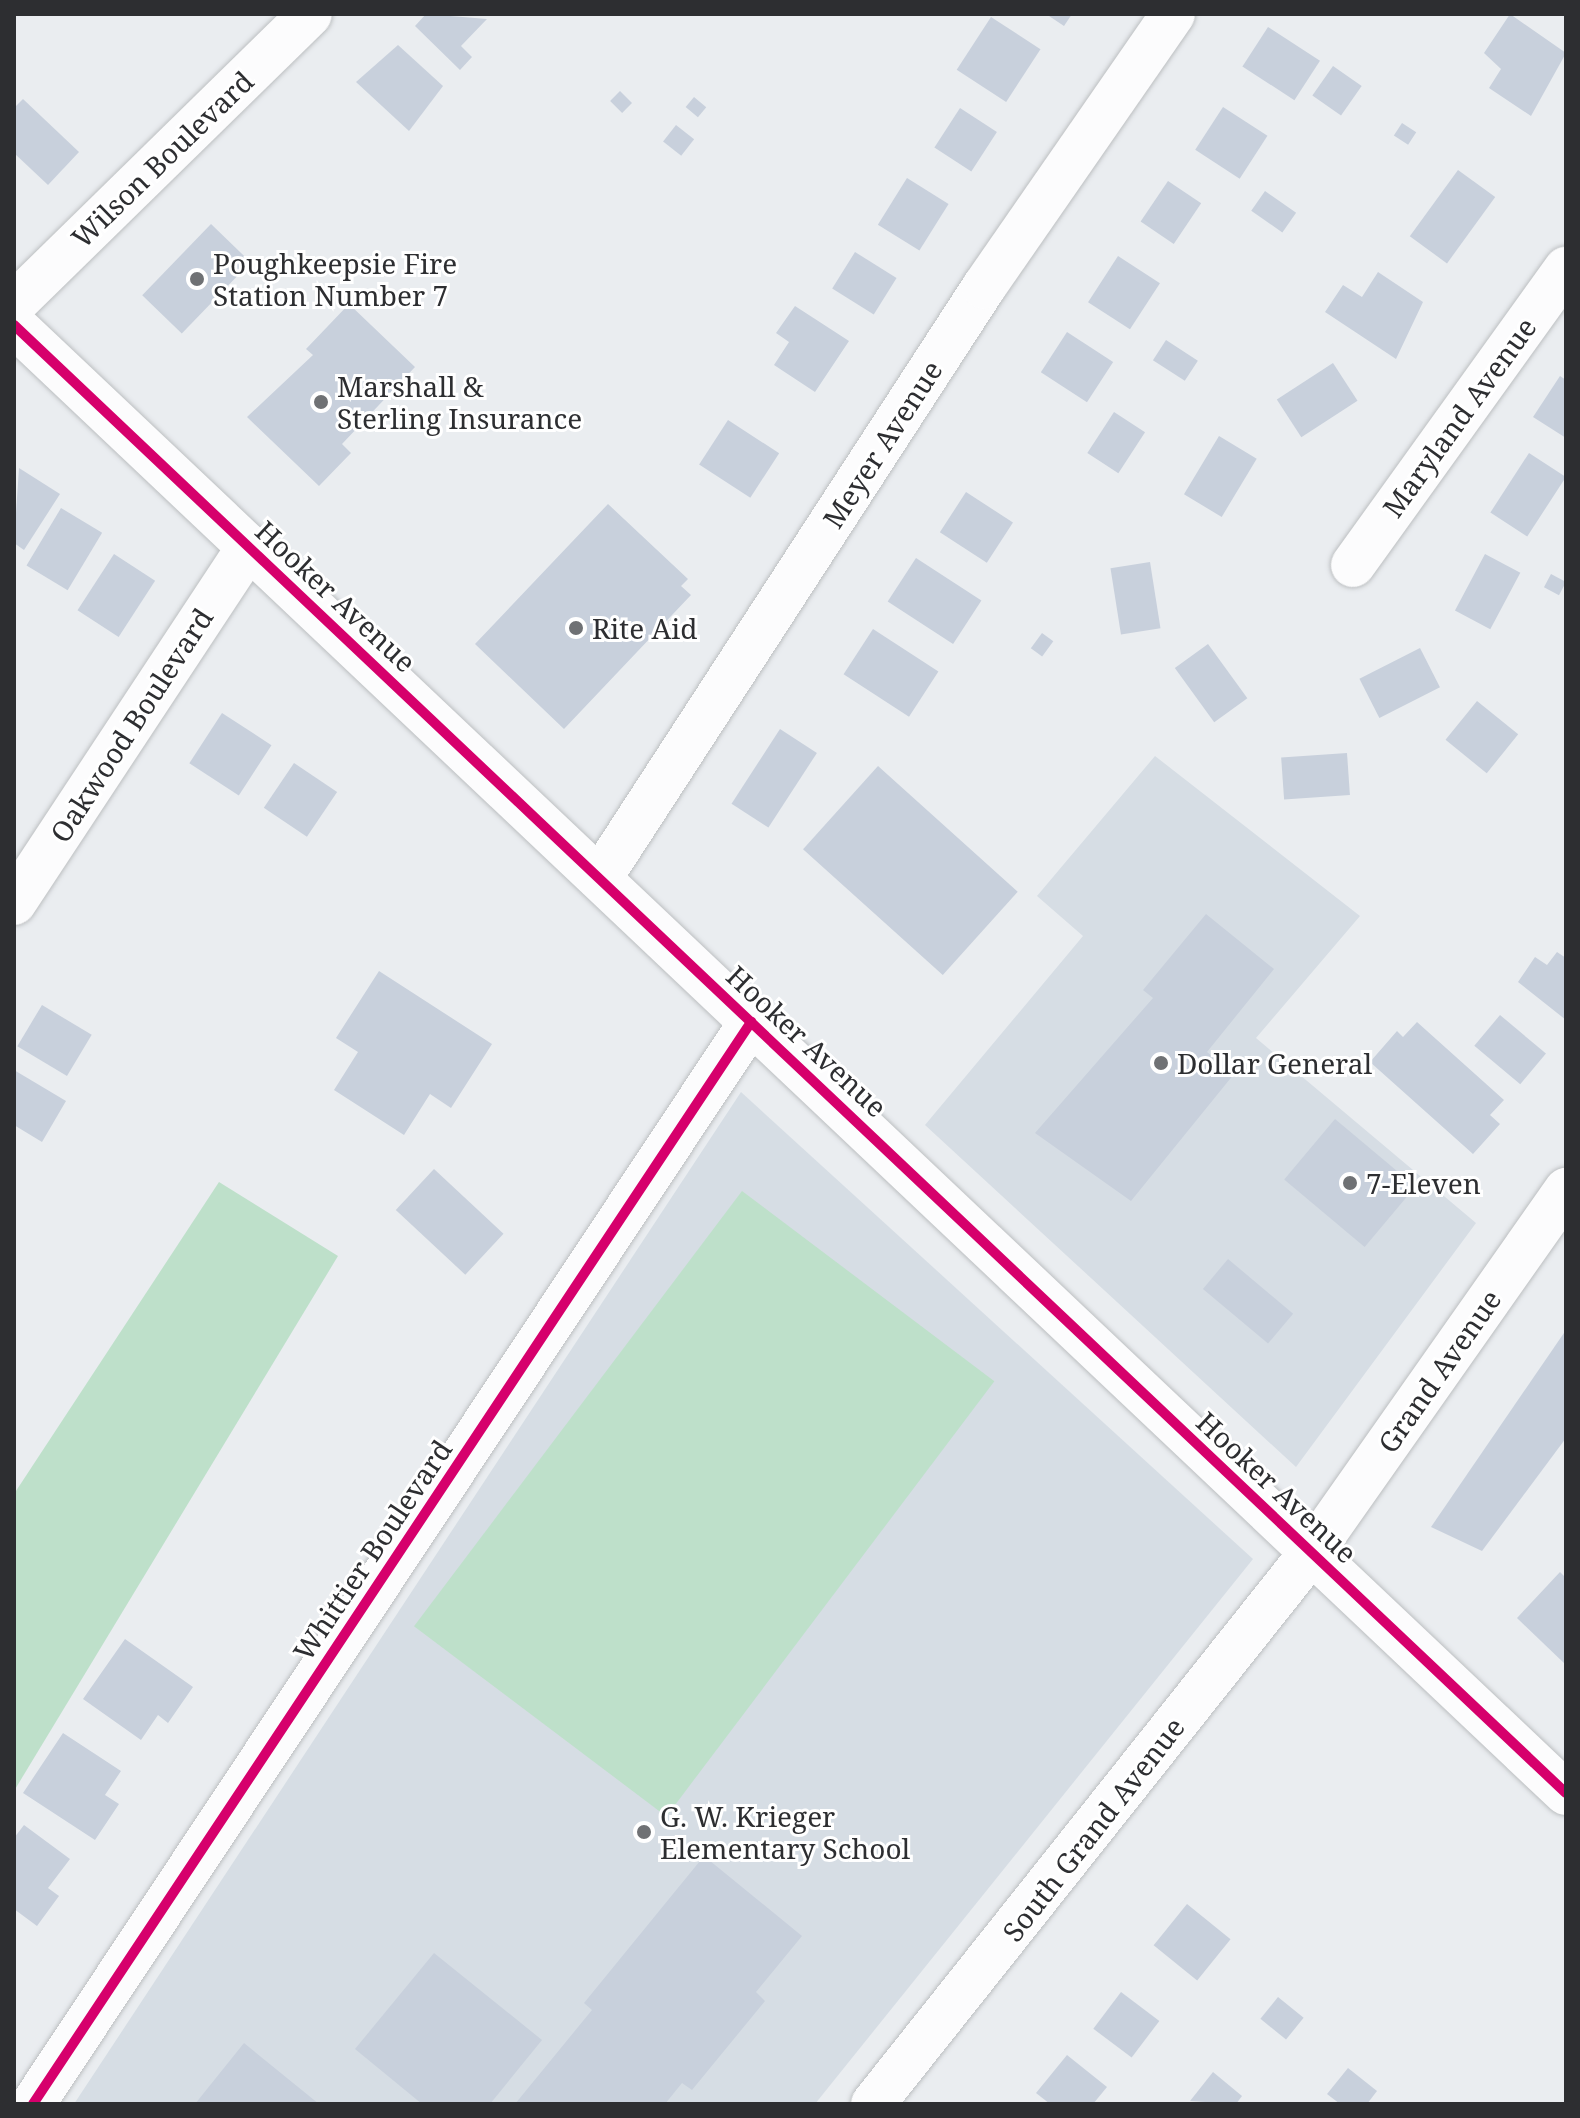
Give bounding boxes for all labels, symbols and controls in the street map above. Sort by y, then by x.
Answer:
street label: Wilson Boulevard [64,64,260,254]
place label: Poughkeepsie Fire Station Number 7 [213,246,457,312]
marker: Poughkeepsie Fire Station Number 7 [188,270,206,288]
street label: Maryland Avenue [1375,311,1543,523]
street label: Meyer Avenue [815,354,949,534]
place label: Marshall & Sterling Insurance [337,369,582,435]
marker: Marshall & Sterling Insurance [312,393,330,411]
street label: Hooker Avenue [249,514,423,678]
street label: Oakwood Boulevard [43,602,219,848]
place label: Rite Aid [592,611,697,645]
marker: Rite Aid [567,619,585,637]
street label: Hooker Avenue [720,959,894,1123]
place label: Dollar General [1177,1046,1372,1080]
marker: Dollar General [1152,1054,1170,1072]
place label: 7-Eleven [1366,1166,1481,1200]
marker: 7-Eleven [1341,1174,1359,1192]
street label: Grand Avenue [1370,1283,1508,1459]
street label: Hooker Avenue [1190,1405,1364,1569]
street label: Whittier Boulevard [286,1433,458,1667]
street label: South Grand Avenue [995,1710,1191,1948]
place label: G. W. Krieger Elementary School [660,1799,910,1865]
marker: G. W. Krieger Elementary School [635,1823,653,1841]

